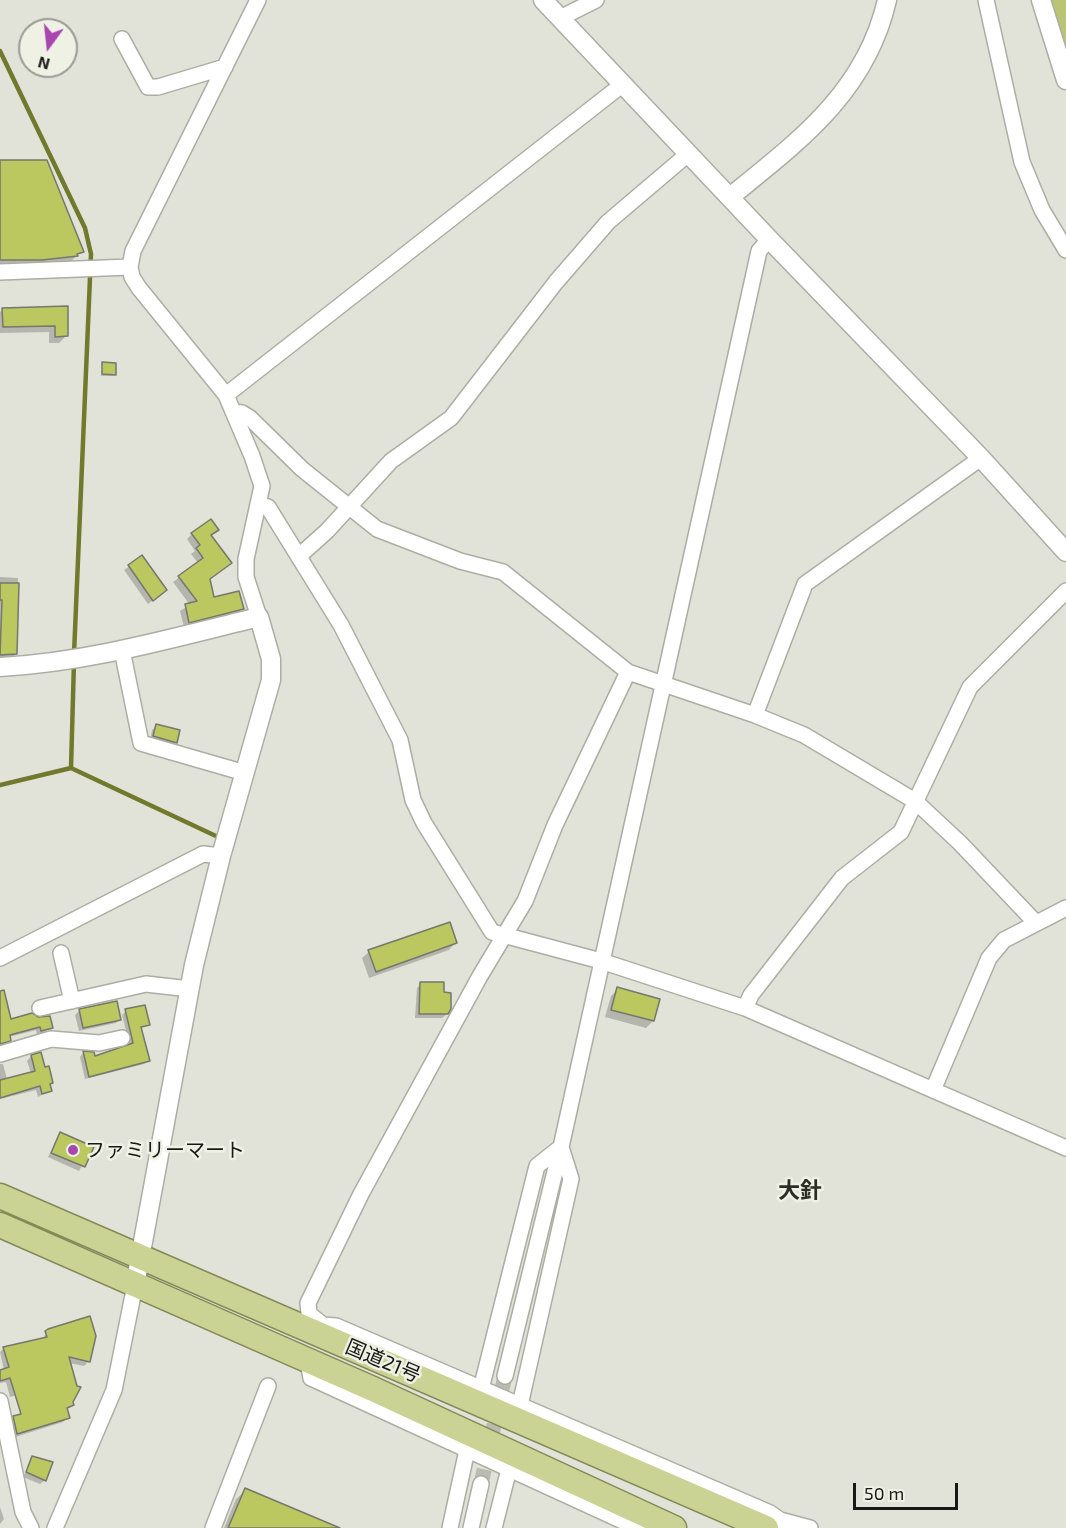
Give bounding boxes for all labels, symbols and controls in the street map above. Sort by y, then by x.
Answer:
north arrow [18,18,78,78]
text: N [36,53,52,75]
place label: ファミリーマート [85,1138,245,1162]
marker: ファミリーマート [66,1143,80,1157]
district label: 大針 [778,1178,822,1204]
street label: 国道21号 [342,1334,424,1388]
scale bar [856,1471,961,1509]
text: 50 m [864,1482,904,1504]

